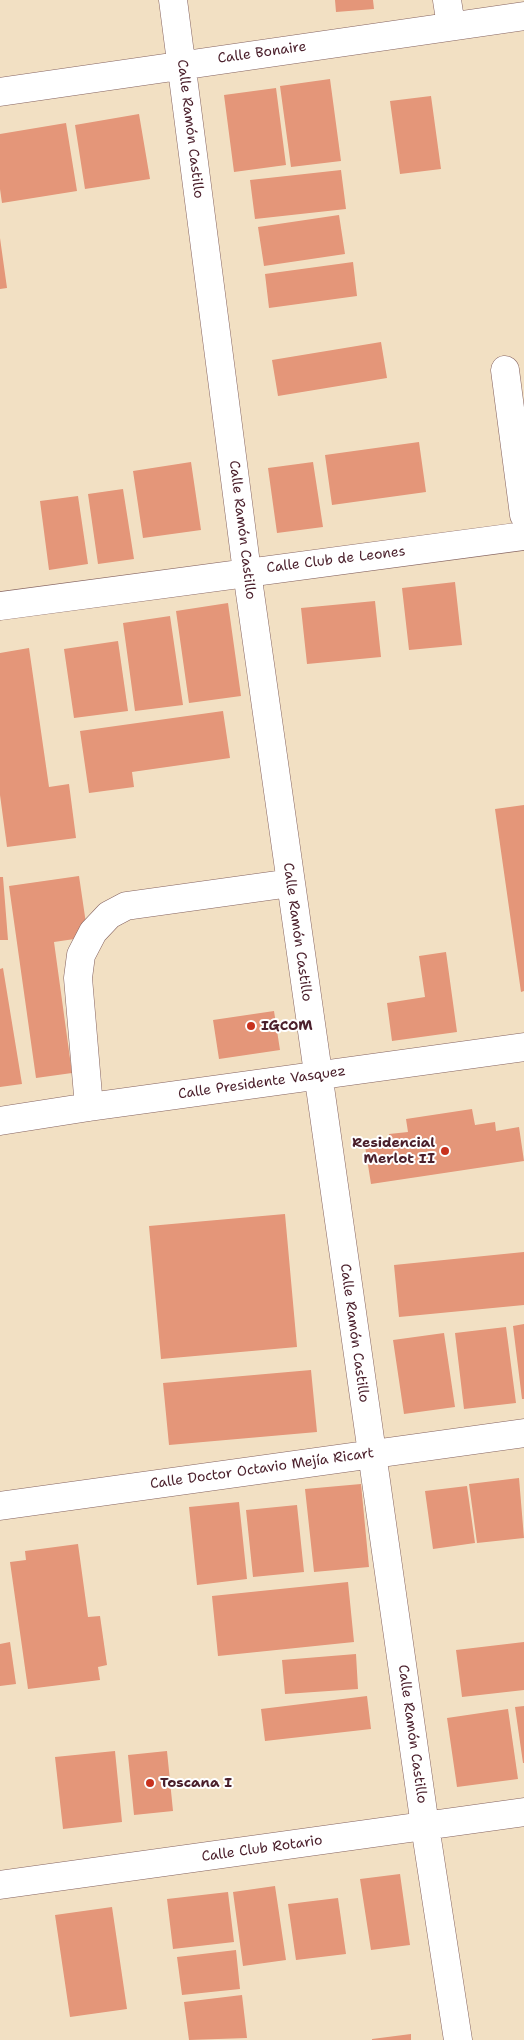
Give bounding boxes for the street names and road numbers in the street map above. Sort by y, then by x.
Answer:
street label: Calle Bonaire [217,38,307,68]
street label: Calle Ramón Castillo [173,59,207,199]
street label: Calle Ramón Castillo [225,460,259,600]
street label: Calle Club de Leones [266,543,406,577]
street label: Calle Ramón Castillo [279,862,315,1002]
street label: Calle Presidente Vasquez [177,1063,347,1103]
street label: Calle Ramón Castillo [336,1263,372,1403]
street label: Calle Doctor Octavio Mejía Ricart [149,1445,375,1493]
street label: Calle Ramón Castillo [394,1664,430,1804]
street label: Calle Club Rotario [200,1832,324,1866]

